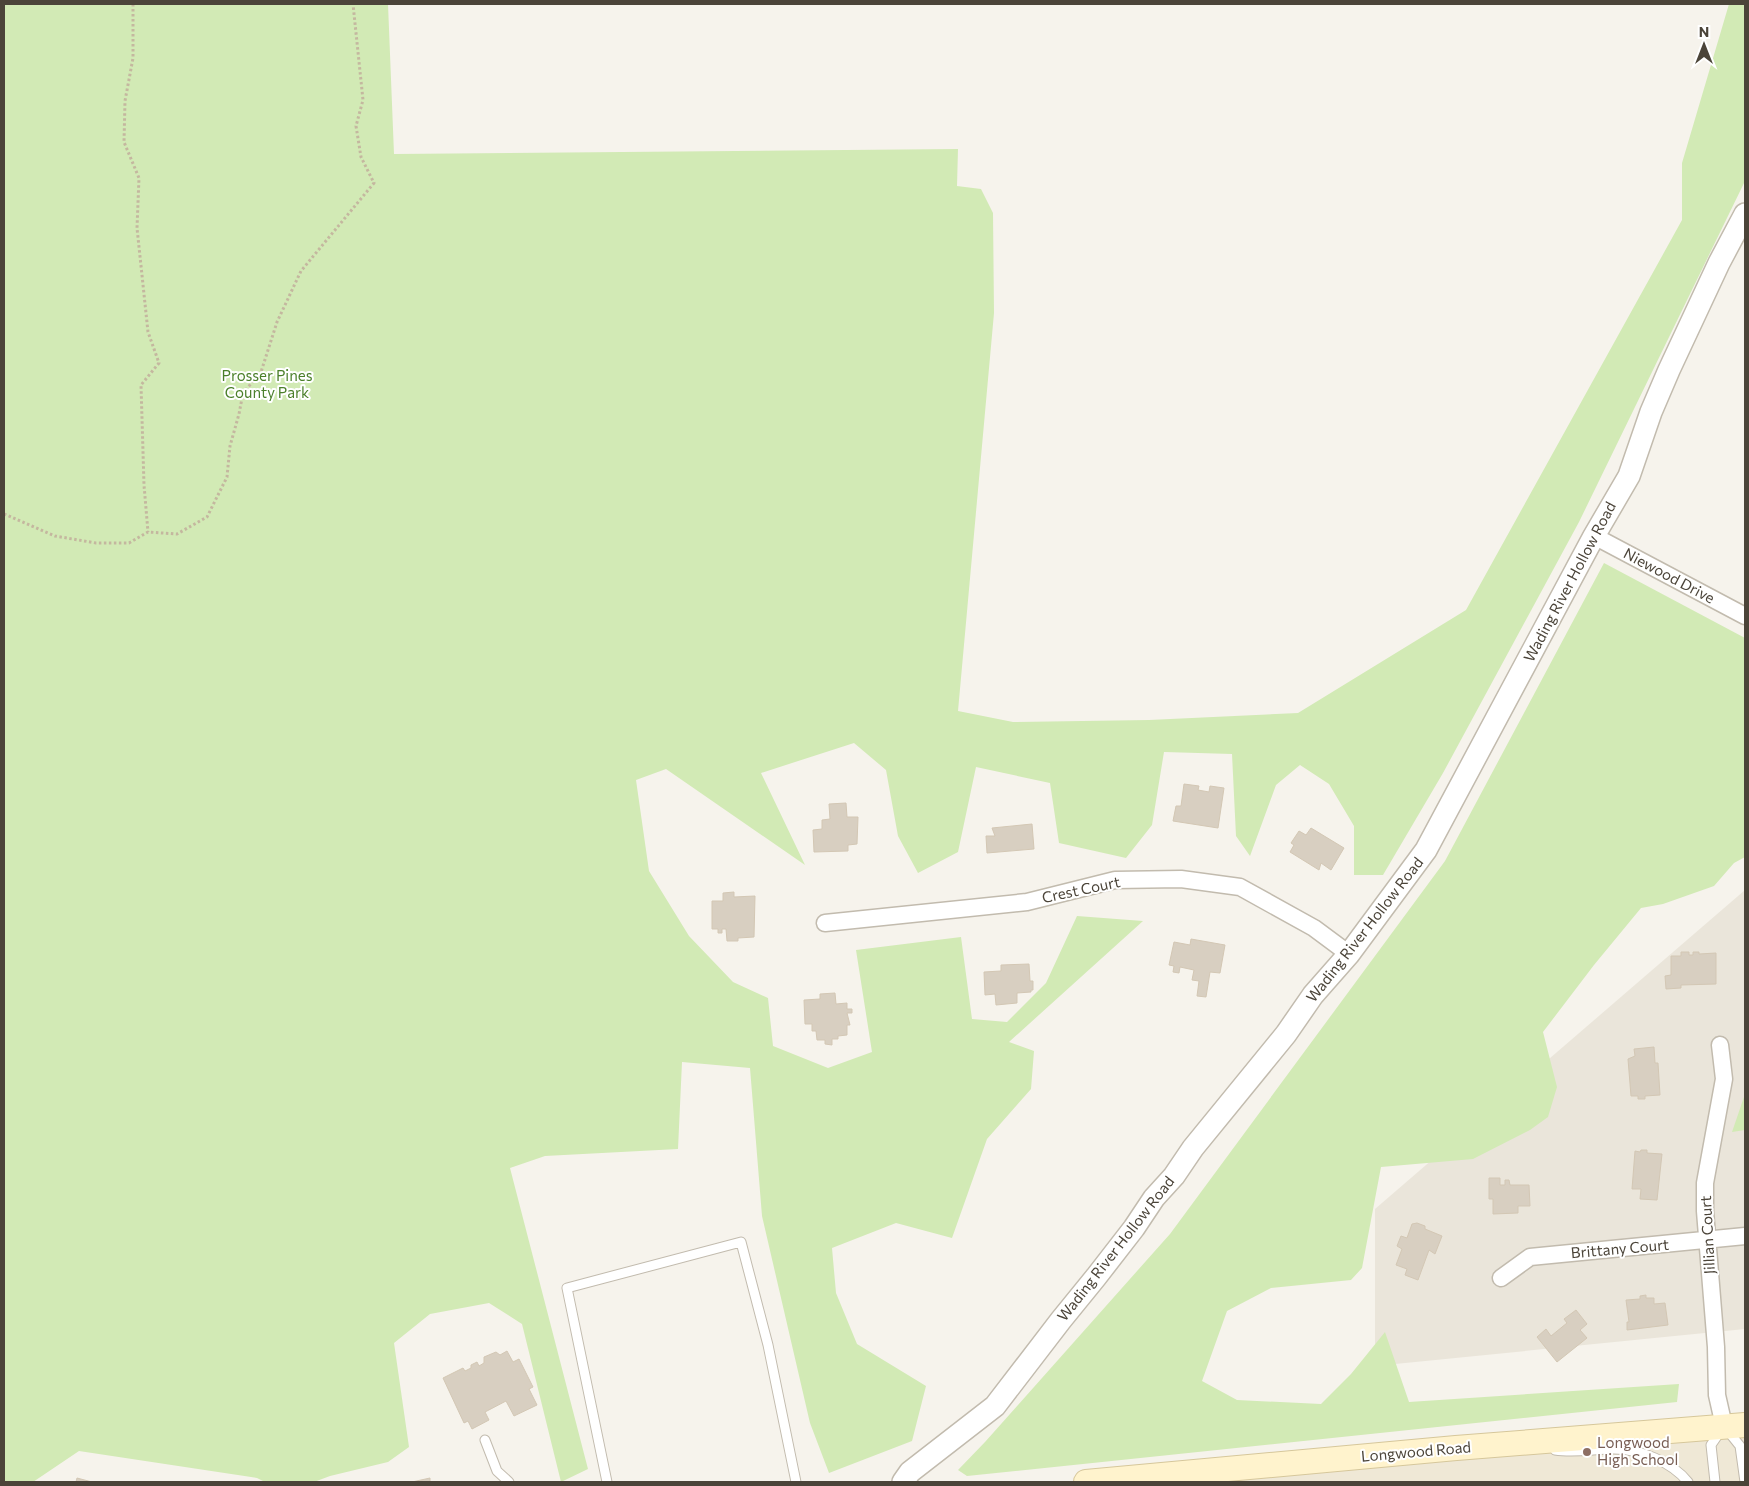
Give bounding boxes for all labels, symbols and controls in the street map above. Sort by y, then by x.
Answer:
north arrow [1679,20,1729,70]
text: N [1699,23,1709,40]
park label: Prosser Pines County Park [222,366,313,401]
street label: Wading River Hollow Road [1519,498,1619,665]
street label: Niewood Drive [1621,544,1718,607]
street label: Wading River Hollow Road [1302,853,1426,1005]
street label: Crest Court [1040,872,1122,906]
street label: Wading River Hollow Road [1053,1172,1177,1324]
street label: Jillian Court [1696,1195,1718,1275]
street label: Brittany Court [1570,1235,1670,1261]
place label: Longwood High School [1597,1433,1678,1468]
street label: Longwood Road [1360,1437,1472,1465]
marker: Longwood High School [1581,1446,1593,1458]

